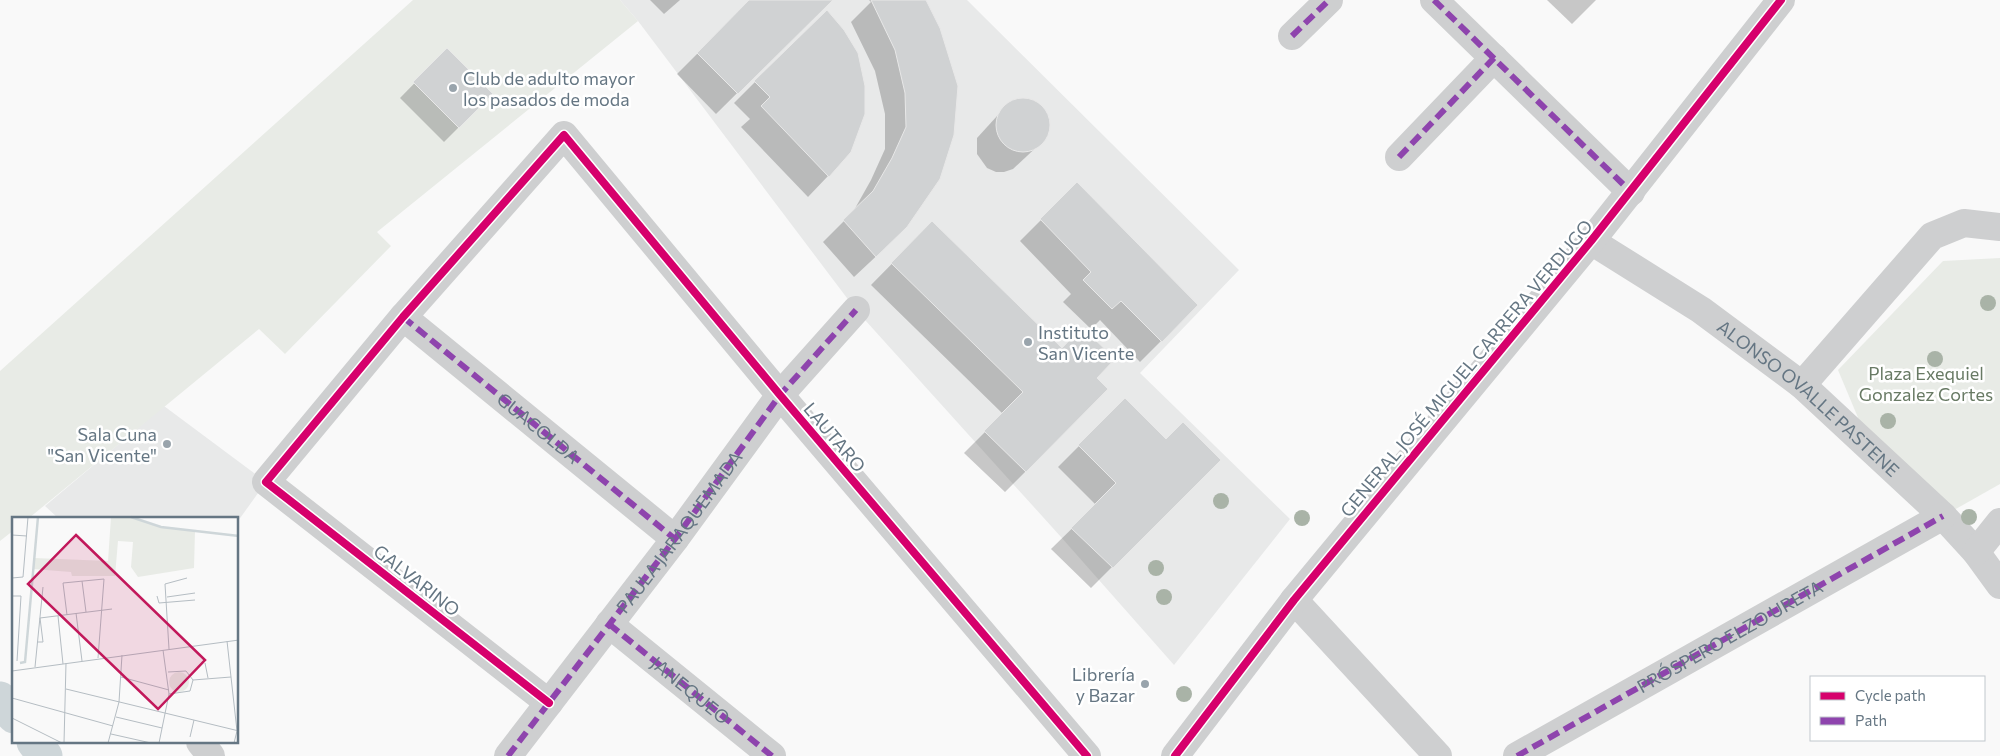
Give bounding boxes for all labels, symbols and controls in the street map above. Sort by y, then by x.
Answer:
place label: Club de adulto mayor los pasados de moda [463,67,635,110]
marker: Club de adulto mayor los pasados de moda [447,82,459,94]
street label: GENERAL JOSÉ MIGUEL CARRERA VERDUGO [1335,215,1597,521]
street label: ALONSO OVALLE PASTENE [1713,315,1904,481]
place label: Instituto San Vicente [1038,321,1134,364]
marker: Instituto San Vicente [1022,336,1034,348]
park label: Plaza Exequiel Gonzalez Cortes [1859,362,1993,405]
street label: GUACOLDA [493,387,584,468]
street label: LAUTARO [800,398,870,476]
place label: Sala Cuna "San Vicente" [47,423,157,466]
marker: Sala Cuna "San Vicente" [161,438,173,450]
street label: PAULA JARAQUEMADA [611,446,747,617]
inset map [12,517,239,744]
street label: GALVARINO [370,540,464,620]
street label: PRÓSPERO ELZO URETA [1633,575,1826,697]
street label: JANEQUEO [647,652,735,729]
place label: Librería y Bazar [1072,663,1135,706]
legend [1810,676,1985,741]
marker: Librería y Bazar [1139,678,1151,690]
text: Cycle path [1855,686,1926,704]
text: Path [1855,711,1887,729]

